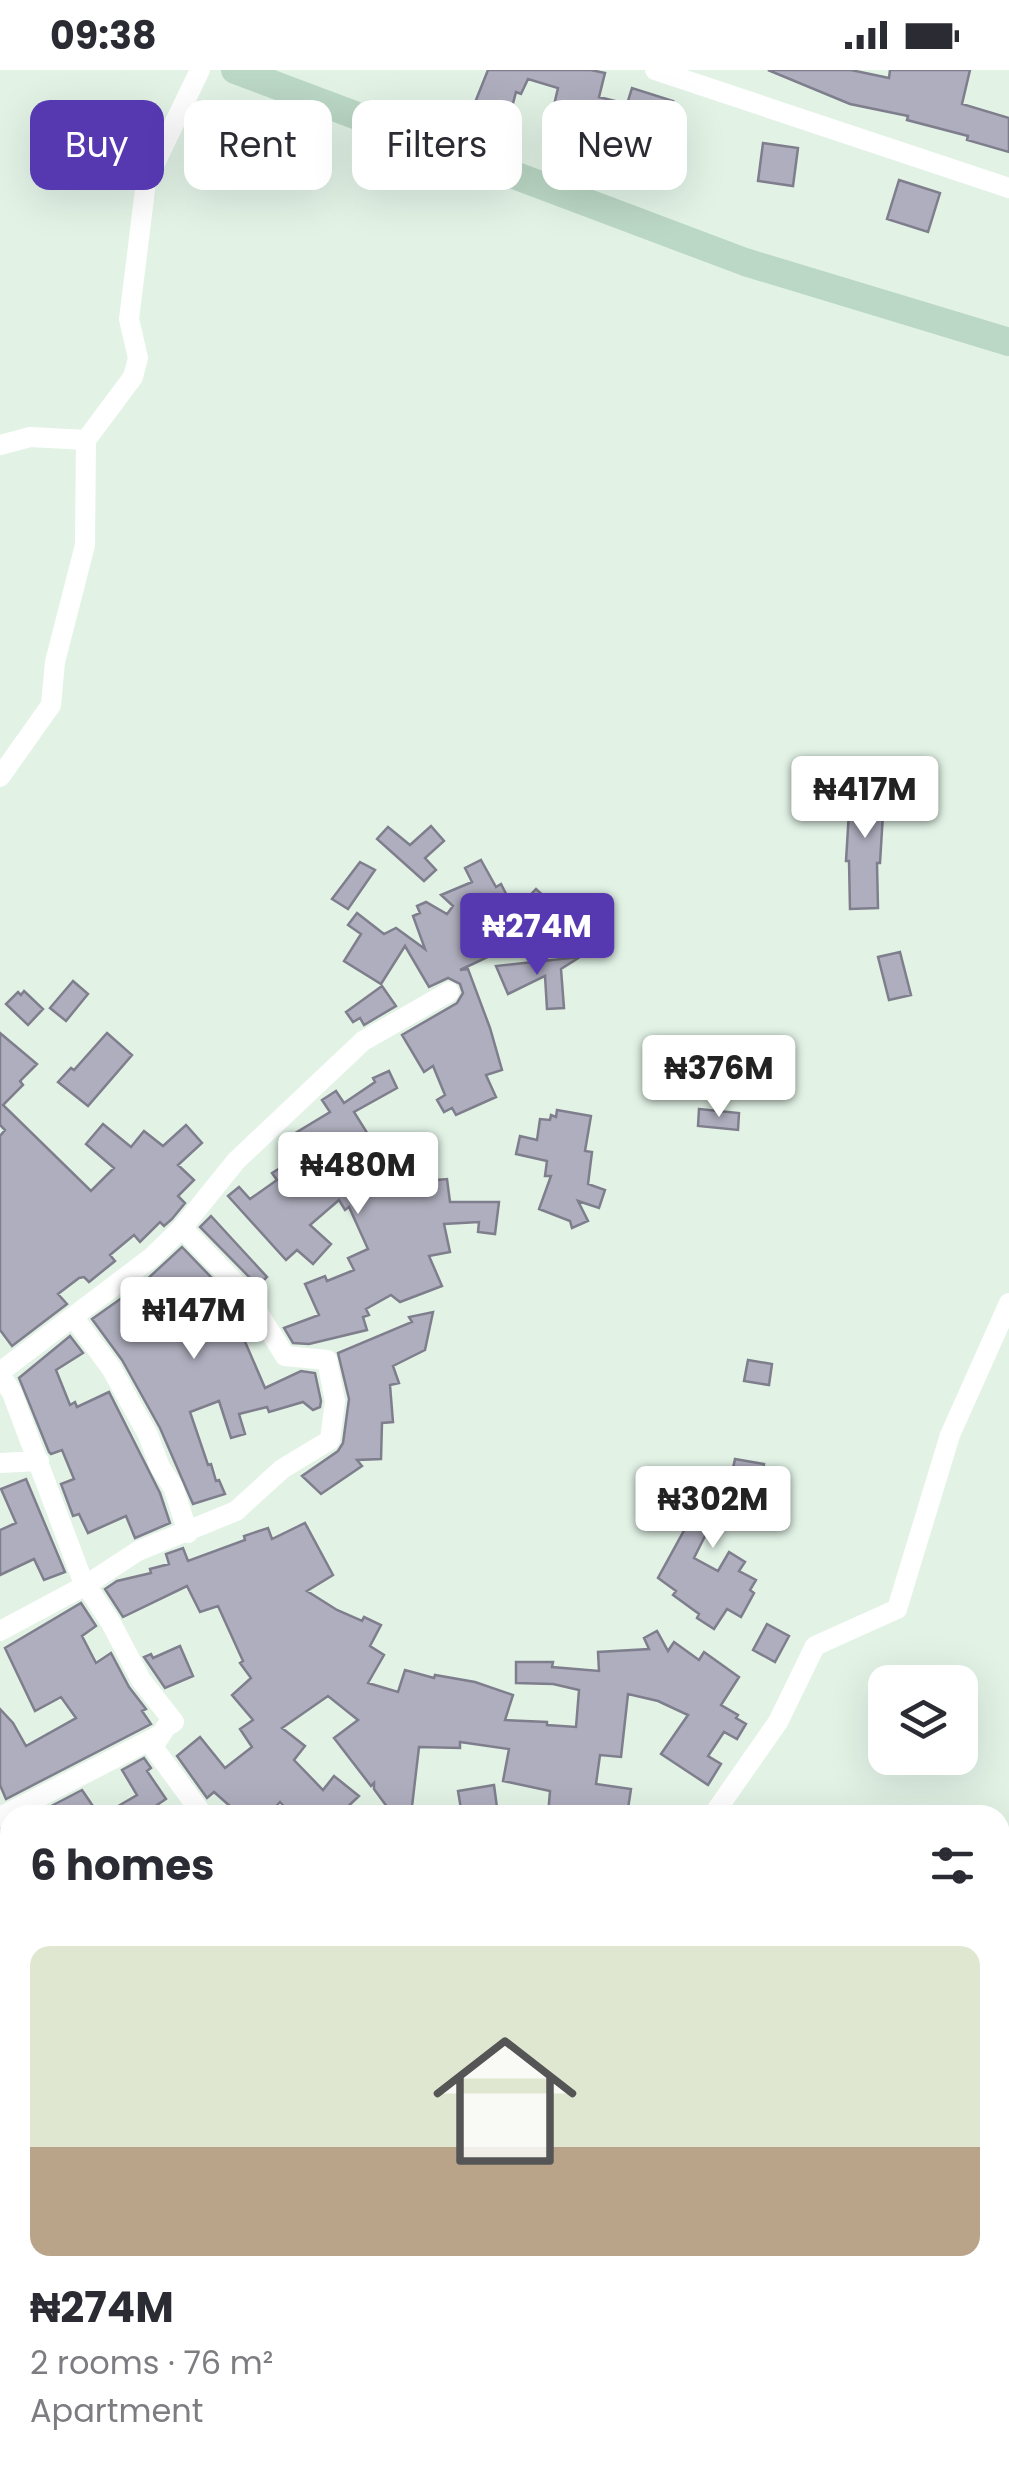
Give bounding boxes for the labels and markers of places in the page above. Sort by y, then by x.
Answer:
pin: ₦417M [795,756,935,841]
pin: ₦274M [467,893,607,978]
pin: ₦376M [649,1035,789,1120]
pin: ₦480M [288,1132,428,1217]
pin: ₦147M [124,1277,264,1362]
pin: ₦302M [643,1466,783,1551]

